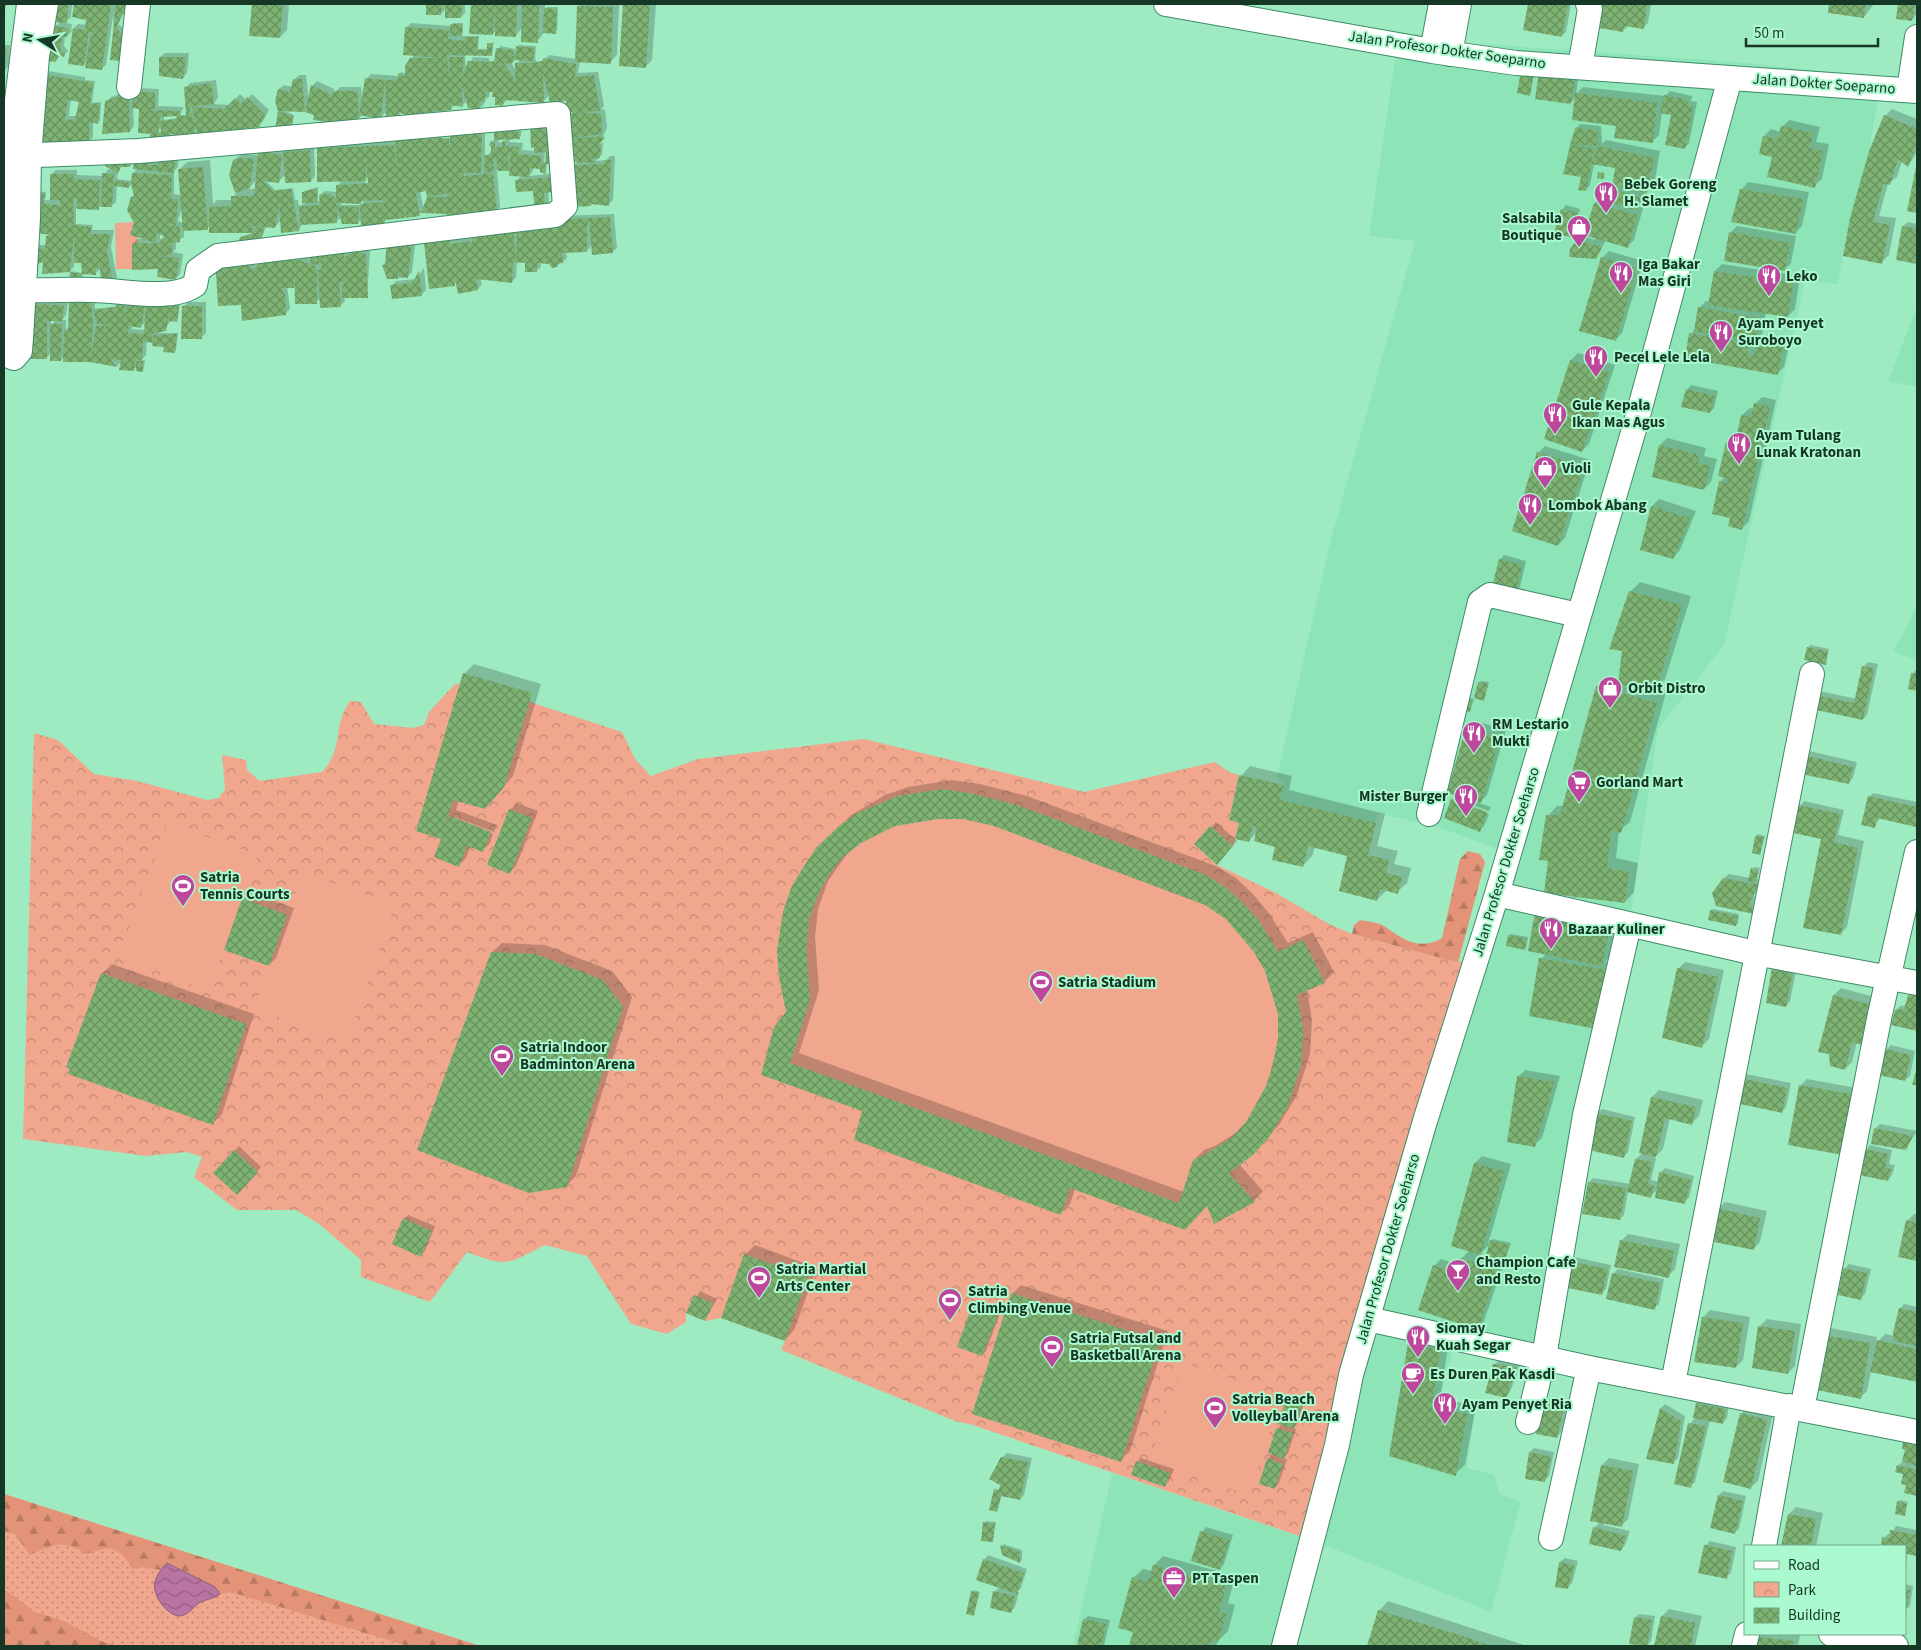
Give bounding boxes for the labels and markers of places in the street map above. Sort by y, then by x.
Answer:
place label: Bebek Goreng H. Slamet [1624,174,1717,212]
restaurant icon: Bebek Goreng H. Slamet [1593,180,1619,214]
place label: Salsabila Boutique [1501,208,1562,246]
shop icon: Salsabila Boutique [1566,214,1592,248]
place label: Iga Bakar Mas Giri [1638,254,1700,292]
restaurant icon: Iga Bakar Mas Giri [1608,260,1634,294]
restaurant icon: Leko [1756,263,1782,297]
place label: Leko [1786,266,1817,287]
place label: Ayam Penyet Suroboyo [1737,313,1824,351]
restaurant icon: Ayam Penyet Suroboyo [1708,319,1734,353]
restaurant icon: Pecel Lele Lela [1583,344,1609,378]
place label: Pecel Lele Lela [1614,347,1710,368]
place label: Gule Kepala Ikan Mas Agus [1572,395,1665,433]
restaurant icon: Gule Kepala Ikan Mas Agus [1542,401,1568,435]
place label: Ayam Tulang Lunak Kratonan [1755,425,1861,463]
restaurant icon: Ayam Tulang Lunak Kratonan [1726,431,1752,465]
shop icon: Violi [1532,455,1558,489]
place label: Violi [1561,458,1591,479]
restaurant icon: Lombok Abang [1517,492,1543,526]
place label: Lombok Abang [1548,495,1646,516]
shop icon: Orbit Distro [1597,675,1623,709]
place label: Orbit Distro [1628,678,1706,699]
place label: RM Lestario Mukti [1492,714,1569,752]
restaurant icon: RM Lestario Mukti [1461,720,1487,754]
supermarket icon: Gorland Mart [1566,769,1592,803]
place label: Gorland Mart [1596,772,1684,793]
restaurant icon: Mister Burger [1453,783,1479,817]
place label: Mister Burger [1359,786,1448,807]
place label: Satria Tennis Courts [200,867,290,905]
sports icon: Satria Tennis Courts [170,873,196,907]
restaurant icon: Bazaar Kuliner [1538,916,1564,950]
place label: Bazaar Kuliner [1568,919,1665,940]
sports icon: Satria Stadium [1028,969,1054,1003]
place label: Satria Stadium [1058,972,1156,993]
place label: Satria Indoor Badminton Arena [520,1037,635,1075]
sports icon: Satria Indoor Badminton Arena [489,1043,515,1077]
place label: Champion Cafe and Resto [1476,1252,1576,1290]
bar icon: Champion Cafe and Resto [1445,1258,1471,1292]
place label: Satria Martial Arts Center [775,1259,867,1297]
sports icon: Satria Martial Arts Center [746,1265,772,1299]
place label: Satria Climbing Venue [968,1281,1071,1319]
sports icon: Satria Climbing Venue [937,1287,963,1321]
place label: Siomay Kuah Segar [1436,1318,1511,1356]
restaurant icon: Siomay Kuah Segar [1405,1324,1431,1358]
place label: Satria Futsal and Basketball Arena [1070,1328,1181,1366]
sports icon: Satria Futsal and Basketball Arena [1039,1334,1065,1368]
cafe icon: Es Duren Pak Kasdi [1400,1361,1426,1395]
place label: Es Duren Pak Kasdi [1430,1364,1555,1385]
place label: Satria Beach Volleyball Arena [1231,1389,1339,1427]
restaurant icon: Ayam Penyet Ria [1432,1391,1458,1425]
place label: Ayam Penyet Ria [1461,1394,1572,1415]
sports icon: Satria Beach Volleyball Arena [1202,1395,1228,1429]
office icon: PT Taspen [1161,1565,1187,1599]
place label: PT Taspen [1192,1568,1259,1589]

